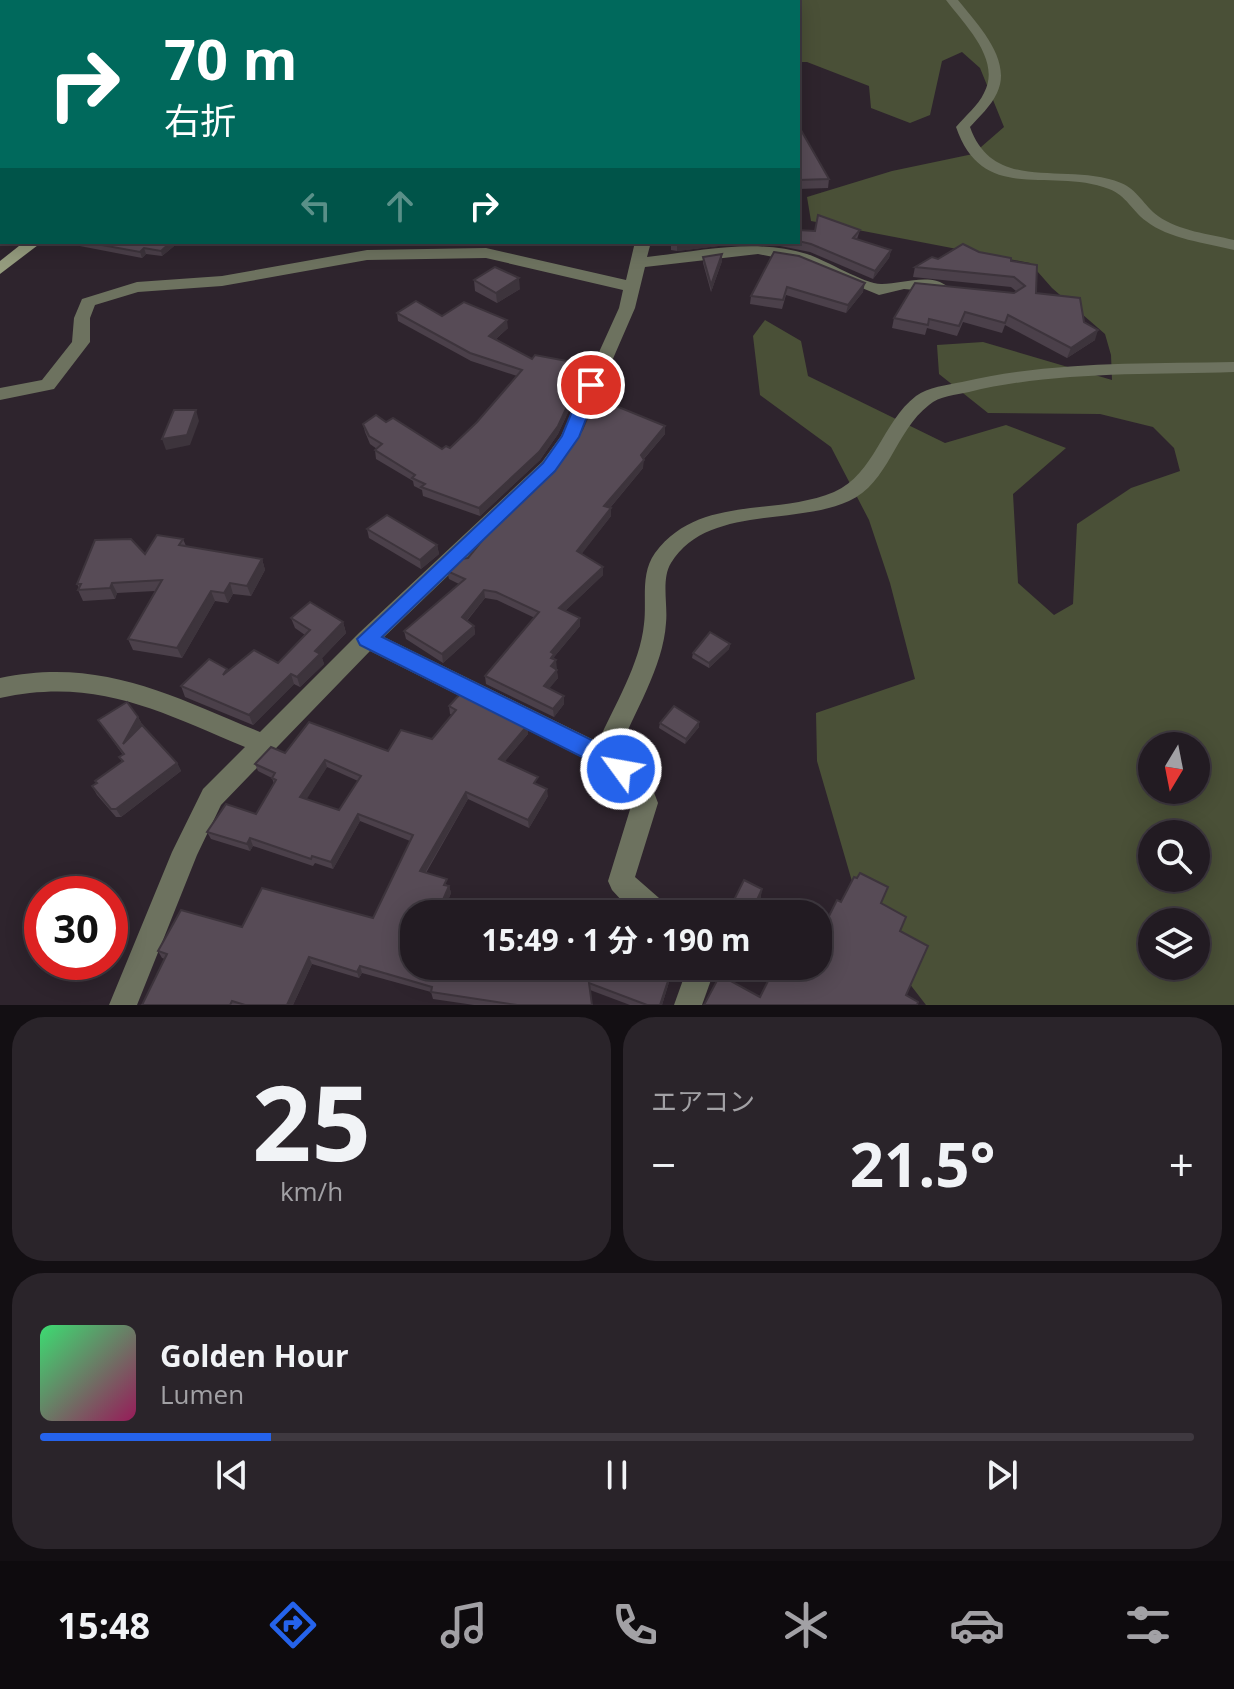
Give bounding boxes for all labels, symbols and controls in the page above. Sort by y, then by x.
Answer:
text: 70 m [164,20,298,96]
icon: right [32,32,136,136]
text: 右折 [164,96,236,145]
icon: left [294,184,338,228]
icon: ahead [378,184,422,228]
icon: right [462,184,506,228]
pin [557,351,625,419]
icon: arrive [569,363,613,407]
position arrow [579,727,663,811]
north arrow [1138,732,1210,804]
map controls [1138,732,1210,980]
button: search [1138,820,1210,892]
speed limit sign: 30 [24,876,128,980]
button: layers [1138,908,1210,980]
text: 15:49 · 1 分 · 190 m [481,919,751,960]
text: 25 [252,1050,371,1191]
text: エアコン [651,1083,755,1119]
text: 21.5° [850,1123,995,1205]
text: − [651,1134,676,1194]
text: + [1169,1134,1194,1194]
text: km/h [280,1173,343,1209]
text: Golden Hour [160,1335,349,1376]
text: Lumen [160,1376,244,1412]
icon: previous [210,1453,254,1497]
icon: pause [595,1453,639,1497]
icon: next [980,1453,1024,1497]
icon: directions [265,1597,321,1653]
icon: music [436,1597,492,1653]
icon: phone [607,1597,663,1653]
icon: climate [778,1597,834,1653]
icon: car [949,1597,1005,1653]
icon: filters [1120,1597,1176,1653]
text: 15:48 [58,1601,150,1650]

